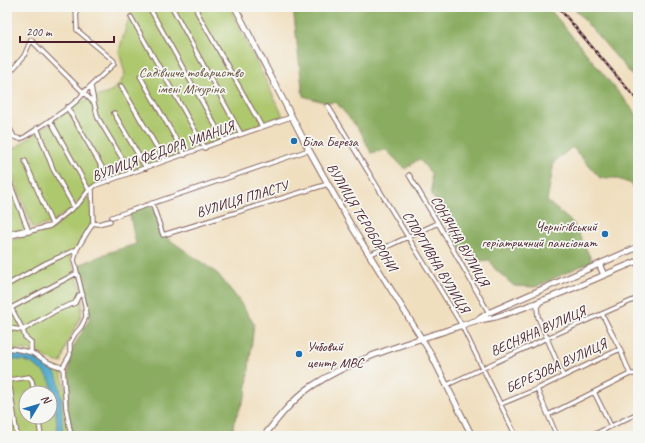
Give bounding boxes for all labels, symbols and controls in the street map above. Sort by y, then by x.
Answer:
scale bar [20,18,114,44]
text: 200 m [26,24,53,40]
park label: Садівниче товариство імені Мічуріна [139,64,244,97]
street label: ВУЛИЦЯ ФЕДОРА УМАНЦЯ [90,116,239,185]
place label: Біла Береза [302,133,359,150]
marker: Біла Береза [289,136,299,146]
street label: ВУЛИЦЯ ТЕРОБОРОНИ [323,160,402,276]
street label: ВУЛИЦЯ ПЛАСТУ [194,176,292,221]
street label: СОНЯЧНА ВУЛИЦЯ [427,193,494,292]
street label: СПОРТИВНА ВУЛИЦЯ [399,208,474,318]
place label: Чернігівський геріатричний пансіонат [481,218,598,251]
marker: Чернігівський геріатричний пансіонат [600,229,610,239]
street label: ВЕСНЯНА ВУЛИЦЯ [488,301,590,360]
street label: БЕРЕЗОВА ВУЛИЦЯ [503,334,611,397]
place label: Учбовий центр МВС [307,338,365,371]
marker: Учбовий центр МВС [294,349,304,359]
north arrow [18,385,58,425]
text: N [38,392,55,408]

